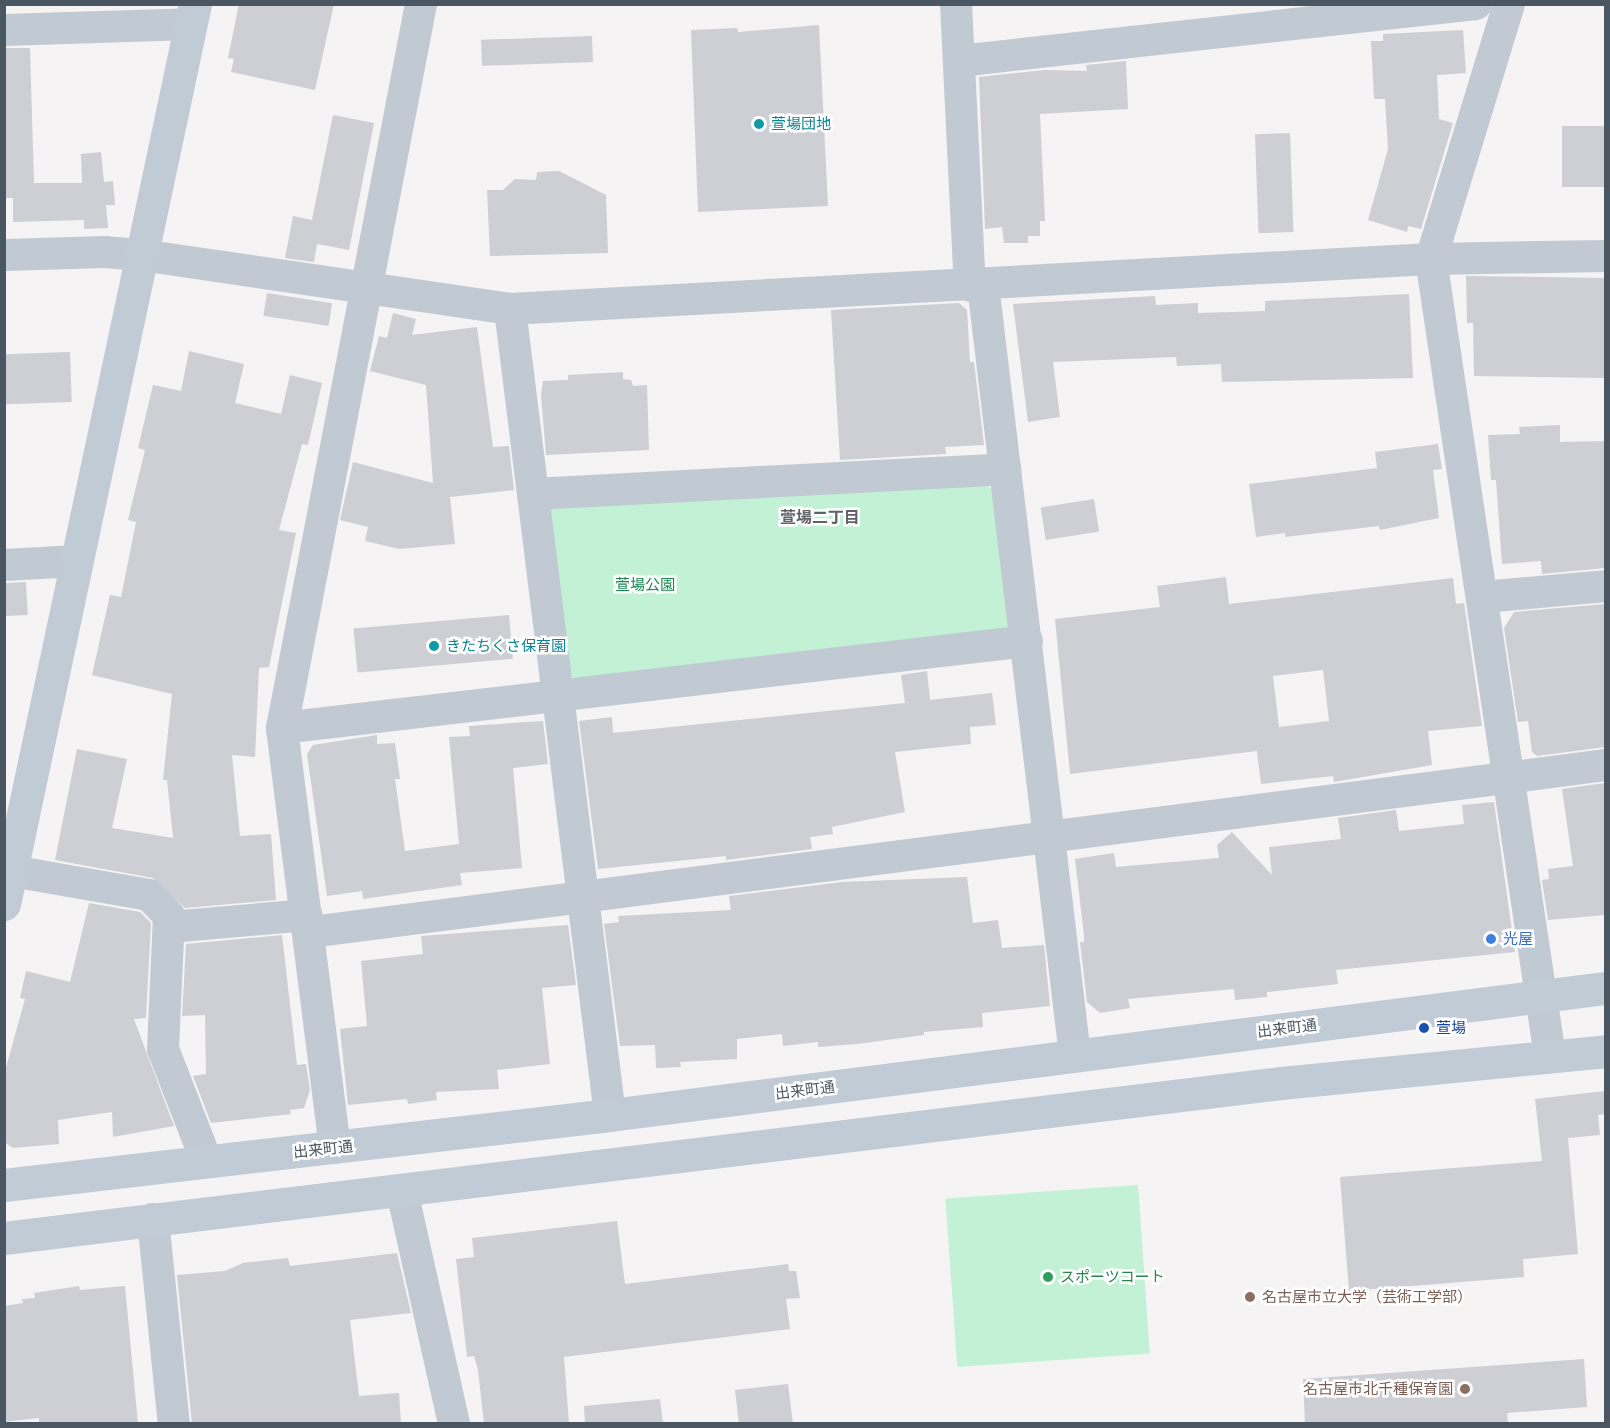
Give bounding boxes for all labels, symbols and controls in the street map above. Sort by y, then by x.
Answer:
place label: 萱場団地 [771,115,831,133]
marker: 萱場団地 [752,117,766,131]
district label: 萱場二丁目 [780,507,860,527]
park label: 萱場公園 [615,576,675,594]
place label: きたちくさ保育園 [446,637,566,655]
marker: きたちくさ保育園 [427,639,441,653]
place label: 光屋 [1503,930,1533,948]
marker: 光屋 [1484,932,1498,946]
street label: 出来町通 [1256,1015,1318,1041]
place label: 萱場 [1436,1019,1466,1037]
marker: 萱場 [1417,1021,1431,1035]
street label: 出来町通 [774,1077,836,1103]
street label: 出来町通 [292,1137,354,1161]
place label: スポーツコート [1060,1268,1165,1286]
marker: スポーツコート [1041,1270,1055,1284]
place label: 名古屋市立大学（芸術工学部） [1262,1288,1472,1306]
marker: 名古屋市立大学（芸術工学部） [1243,1290,1257,1304]
place label: 名古屋市北千種保育園 [1303,1380,1453,1398]
marker: 名古屋市北千種保育園 [1458,1382,1472,1396]

